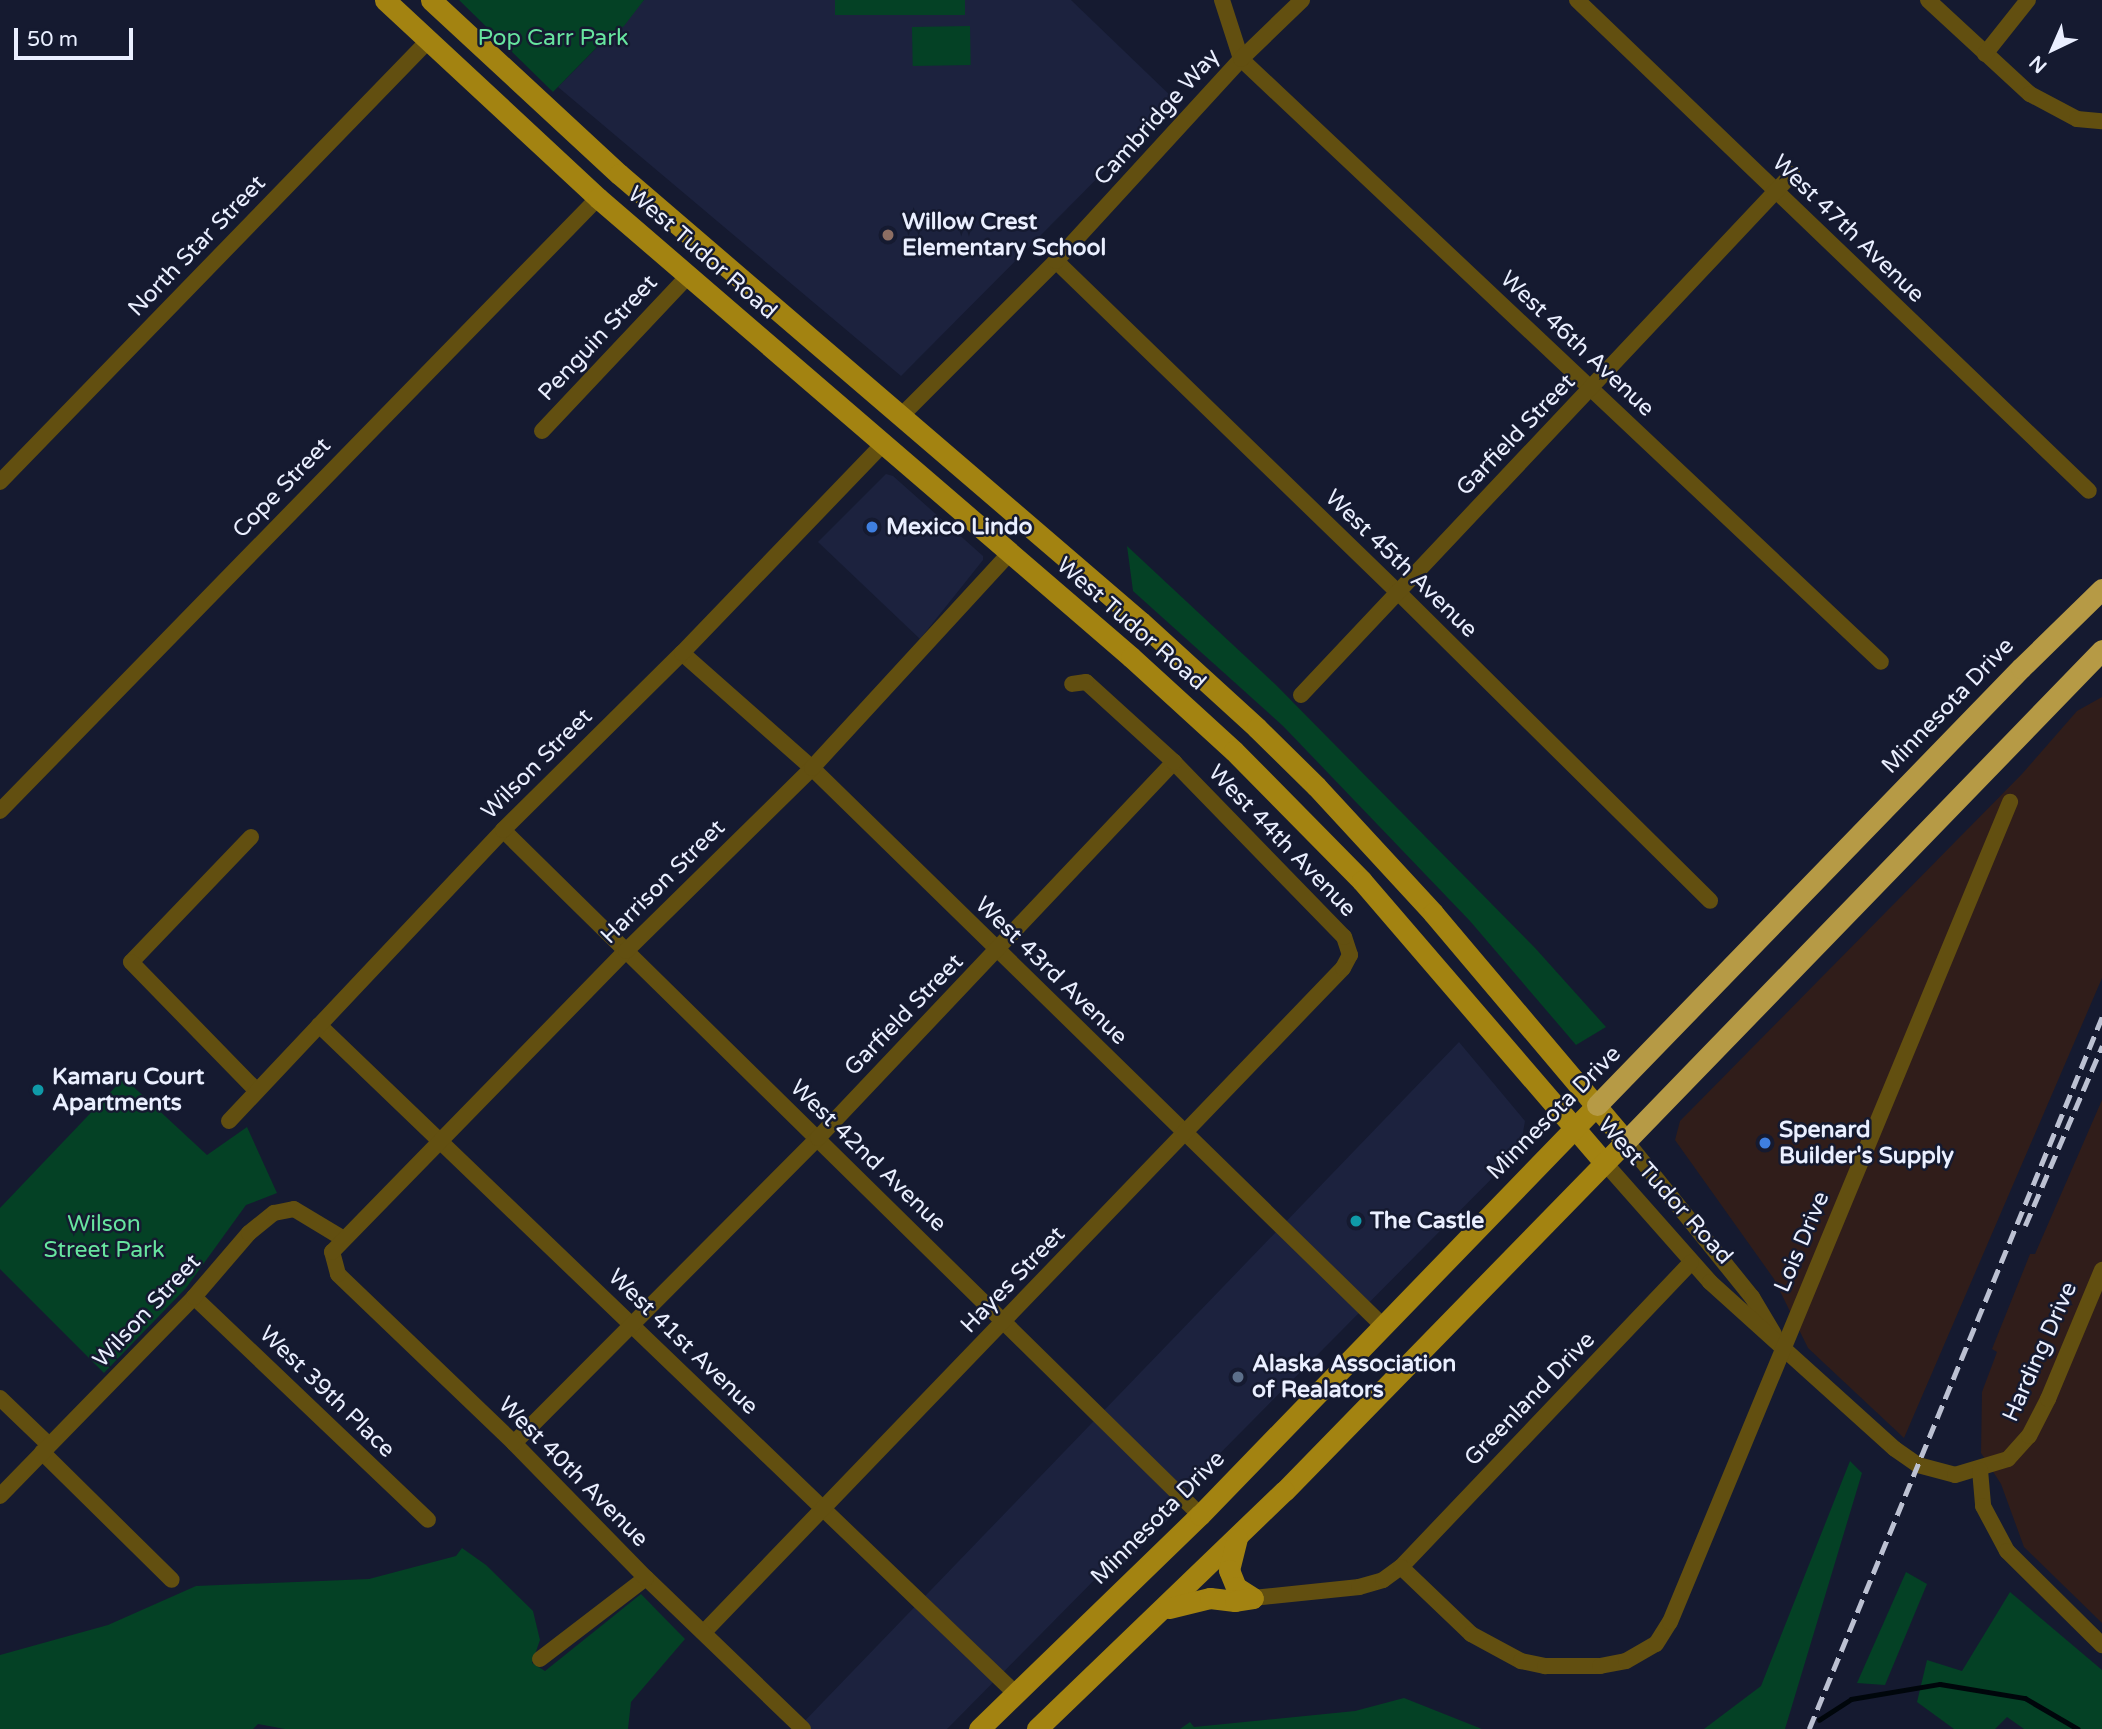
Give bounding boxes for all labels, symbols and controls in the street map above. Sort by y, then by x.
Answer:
scale bar [18,14,136,58]
north arrow [2018,14,2088,84]
park label: Pop Carr Park [477,24,629,52]
text: 50 m [27,27,78,52]
street label: Cambridge Way [1088,43,1226,191]
text: N [2025,51,2052,77]
street label: West 47th Avenue [1766,149,1930,309]
street label: North Star Street [123,170,271,322]
street label: West Tudor Road [622,181,782,325]
place label: Willow Crest Elementary School [902,208,1106,262]
marker: Willow Crest Elementary School [880,227,896,243]
street label: West 46th Avenue [1494,265,1660,423]
street label: Penguin Street [533,269,663,407]
street label: Garfield Street [1451,368,1581,502]
street label: Cope Street [227,432,337,544]
street label: West 45th Avenue [1319,484,1483,644]
place label: Mexico Lindo [886,513,1033,541]
marker: Mexico Lindo [864,519,880,535]
street label: West Tudor Road [1051,552,1211,696]
street label: Minnesota Drive [1876,632,2020,780]
street label: Wilson Street [476,703,598,825]
street label: West 44th Avenue [1202,759,1362,923]
street label: Harrison Street [595,814,731,950]
street label: West 43rd Avenue [969,891,1133,1051]
street label: Garfield Street [839,948,969,1082]
street label: Minnesota Drive [1481,1040,1627,1186]
place label: Kamaru Court Apartments [52,1063,204,1117]
street label: West 42nd Avenue [784,1074,952,1238]
marker: Kamaru Court Apartments [30,1082,46,1098]
street label: West Tudor Road [1592,1112,1738,1270]
place label: Spenard Builder's Supply [1779,1116,1954,1170]
marker: Spenard Builder's Supply [1757,1135,1773,1151]
street label: Lois Drive [1768,1188,1836,1296]
place label: The Castle [1370,1207,1484,1235]
park label: Wilson Street Park [44,1210,164,1264]
marker: The Castle [1348,1213,1364,1229]
street label: Hayes Street [955,1221,1071,1339]
street label: Wilson Street [87,1248,207,1374]
street label: West 41st Avenue [602,1263,764,1421]
street label: Harding Drive [1997,1278,2083,1426]
street label: West 39th Place [253,1320,401,1464]
street label: Greenland Drive [1459,1326,1601,1472]
place label: Alaska Association of Realators [1252,1350,1456,1404]
marker: Alaska Association of Realators [1230,1369,1246,1385]
street label: West 40th Avenue [492,1391,654,1553]
street label: Minnesota Drive [1085,1445,1231,1591]

